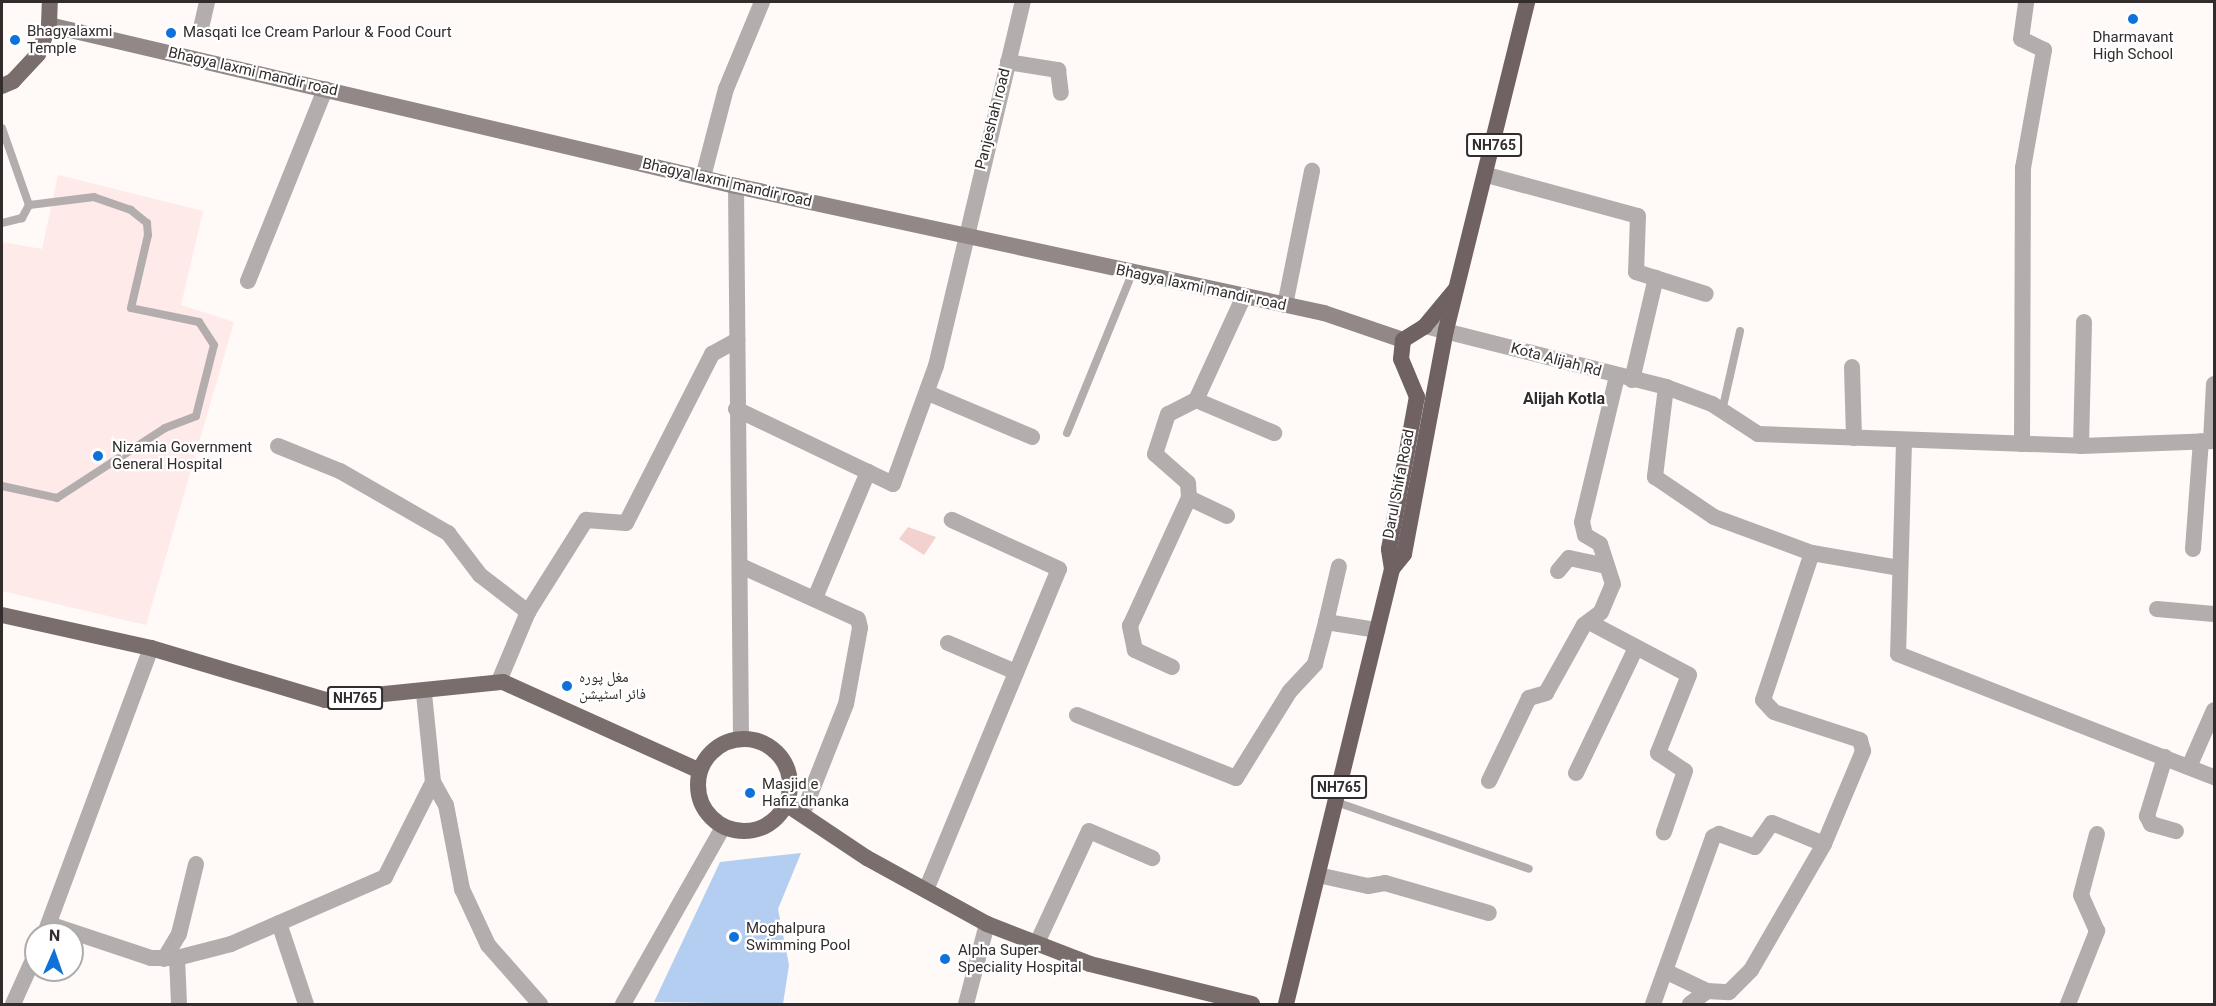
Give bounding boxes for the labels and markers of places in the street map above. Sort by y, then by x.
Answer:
marker: Dharmavant High School [2126,12,2140,26]
place label: Bhagyalaxmi Temple [27,22,112,57]
place label: Masqati Ice Cream Parlour & Food Court [183,24,452,42]
marker: Masqati Ice Cream Parlour & Food Court [164,26,178,40]
place label: Dharmavant High School [2092,28,2174,63]
marker: Bhagyalaxmi Temple [8,33,22,47]
place label: Nizamia Government General Hospital [112,438,252,473]
marker: Nizamia Government General Hospital [89,447,107,465]
place label: مغل پورہ فائر اسٹیشن [579,668,646,703]
marker: مغل پورہ فائر اسٹیشن [560,679,574,693]
place label: Masjid e Hafiz dhanka [762,775,849,810]
marker: Masjid e Hafiz dhanka [743,786,757,800]
place label: Moghalpura Swimming Pool [746,919,850,954]
marker: Moghalpura Swimming Pool [727,930,741,944]
place label: Alpha Super Speciality Hospital [958,941,1082,976]
marker: Alpha Super Speciality Hospital [936,950,954,968]

